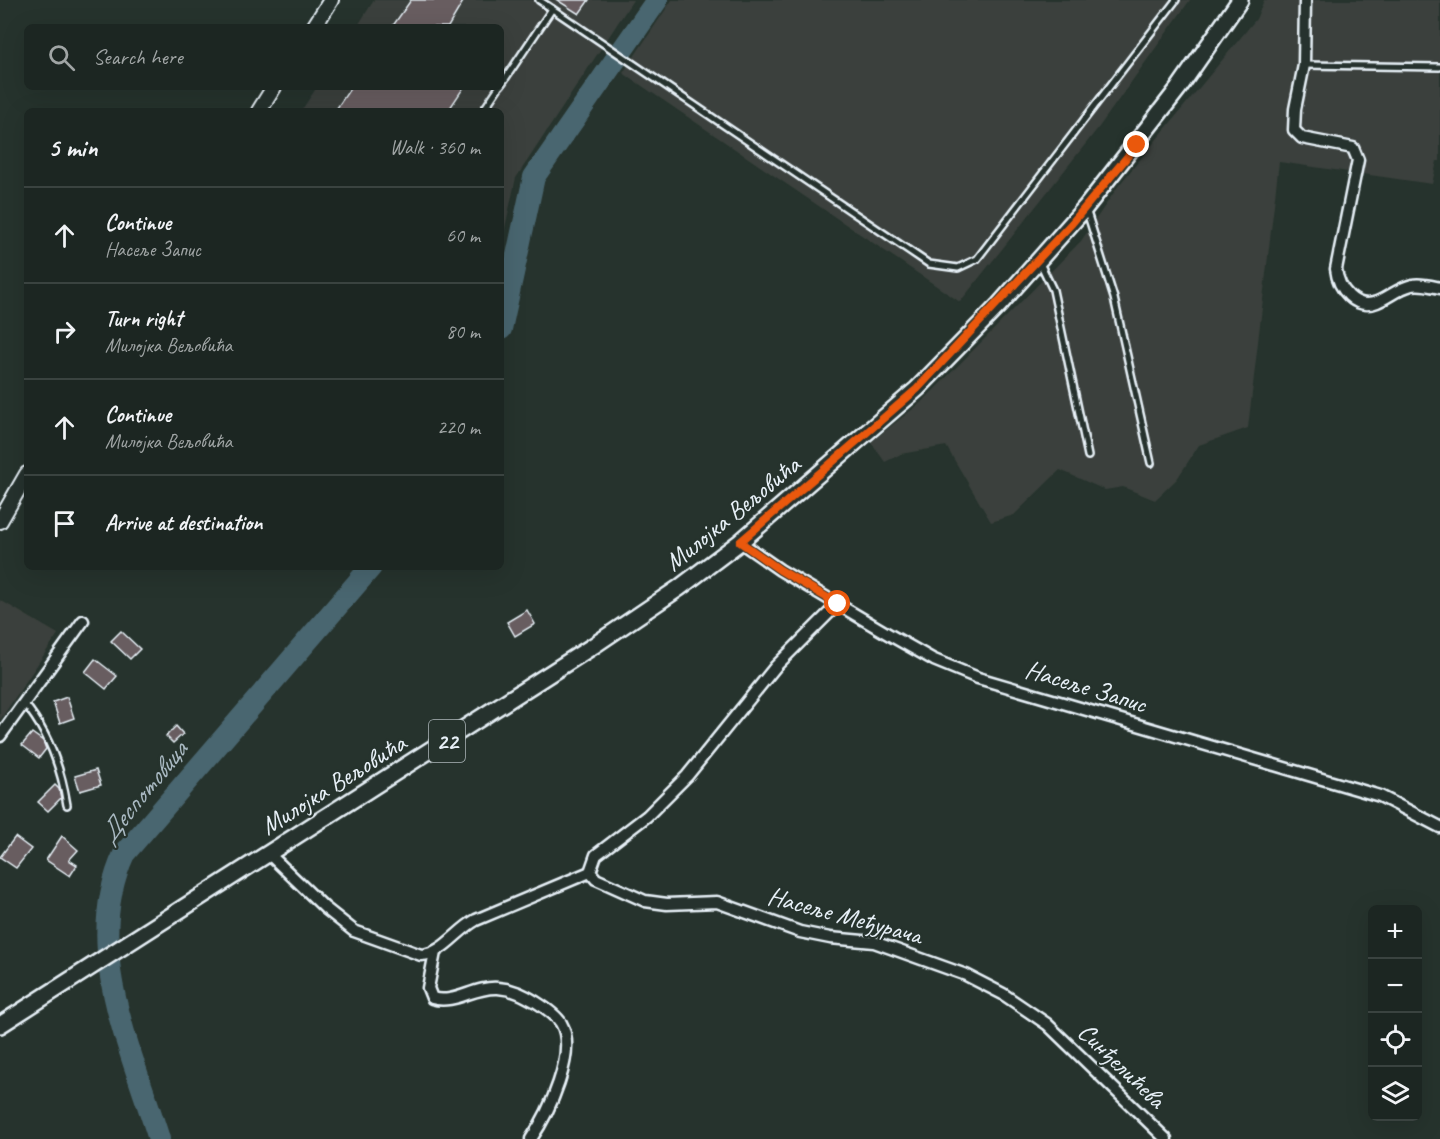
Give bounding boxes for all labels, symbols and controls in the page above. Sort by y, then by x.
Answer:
search box [24,24,504,90]
icon: search [45,41,78,74]
text: Search here [93,43,183,71]
text: 5 min [48,131,97,164]
route end [1123,131,1149,157]
text: Walk · 360 m [390,135,480,160]
text: Continue [105,209,171,237]
icon: ahead [48,219,81,252]
text: 60 m [446,223,480,248]
text: Насеље Запис [105,237,201,262]
text: Turn right [105,305,182,333]
icon: right [48,315,81,348]
text: 80 m [446,319,480,344]
text: Милојка Вељовића [105,333,232,358]
text: Continue [105,401,171,429]
icon: ahead [48,411,81,444]
text: 220 m [437,415,480,440]
text: Милојка Вељовића [105,429,232,454]
street label: Милојка Вељовића [658,447,808,578]
icon: arrive [48,507,81,540]
text: Arrive at destination [105,509,262,537]
route start [824,590,850,616]
street label: Насеље Запис [1022,653,1151,721]
road number: 22 [429,720,465,762]
street label: Милојка Вељовића [254,726,414,842]
water label: Деспотовица [91,732,196,851]
street label: Насеље Међурача [764,879,928,952]
map controls [1368,905,1422,1121]
button: + [1368,905,1422,959]
button: − [1368,959,1422,1013]
button: locate [1368,1013,1422,1067]
street label: Синђелићева [1071,1015,1174,1116]
button: layers [1368,1067,1422,1121]

